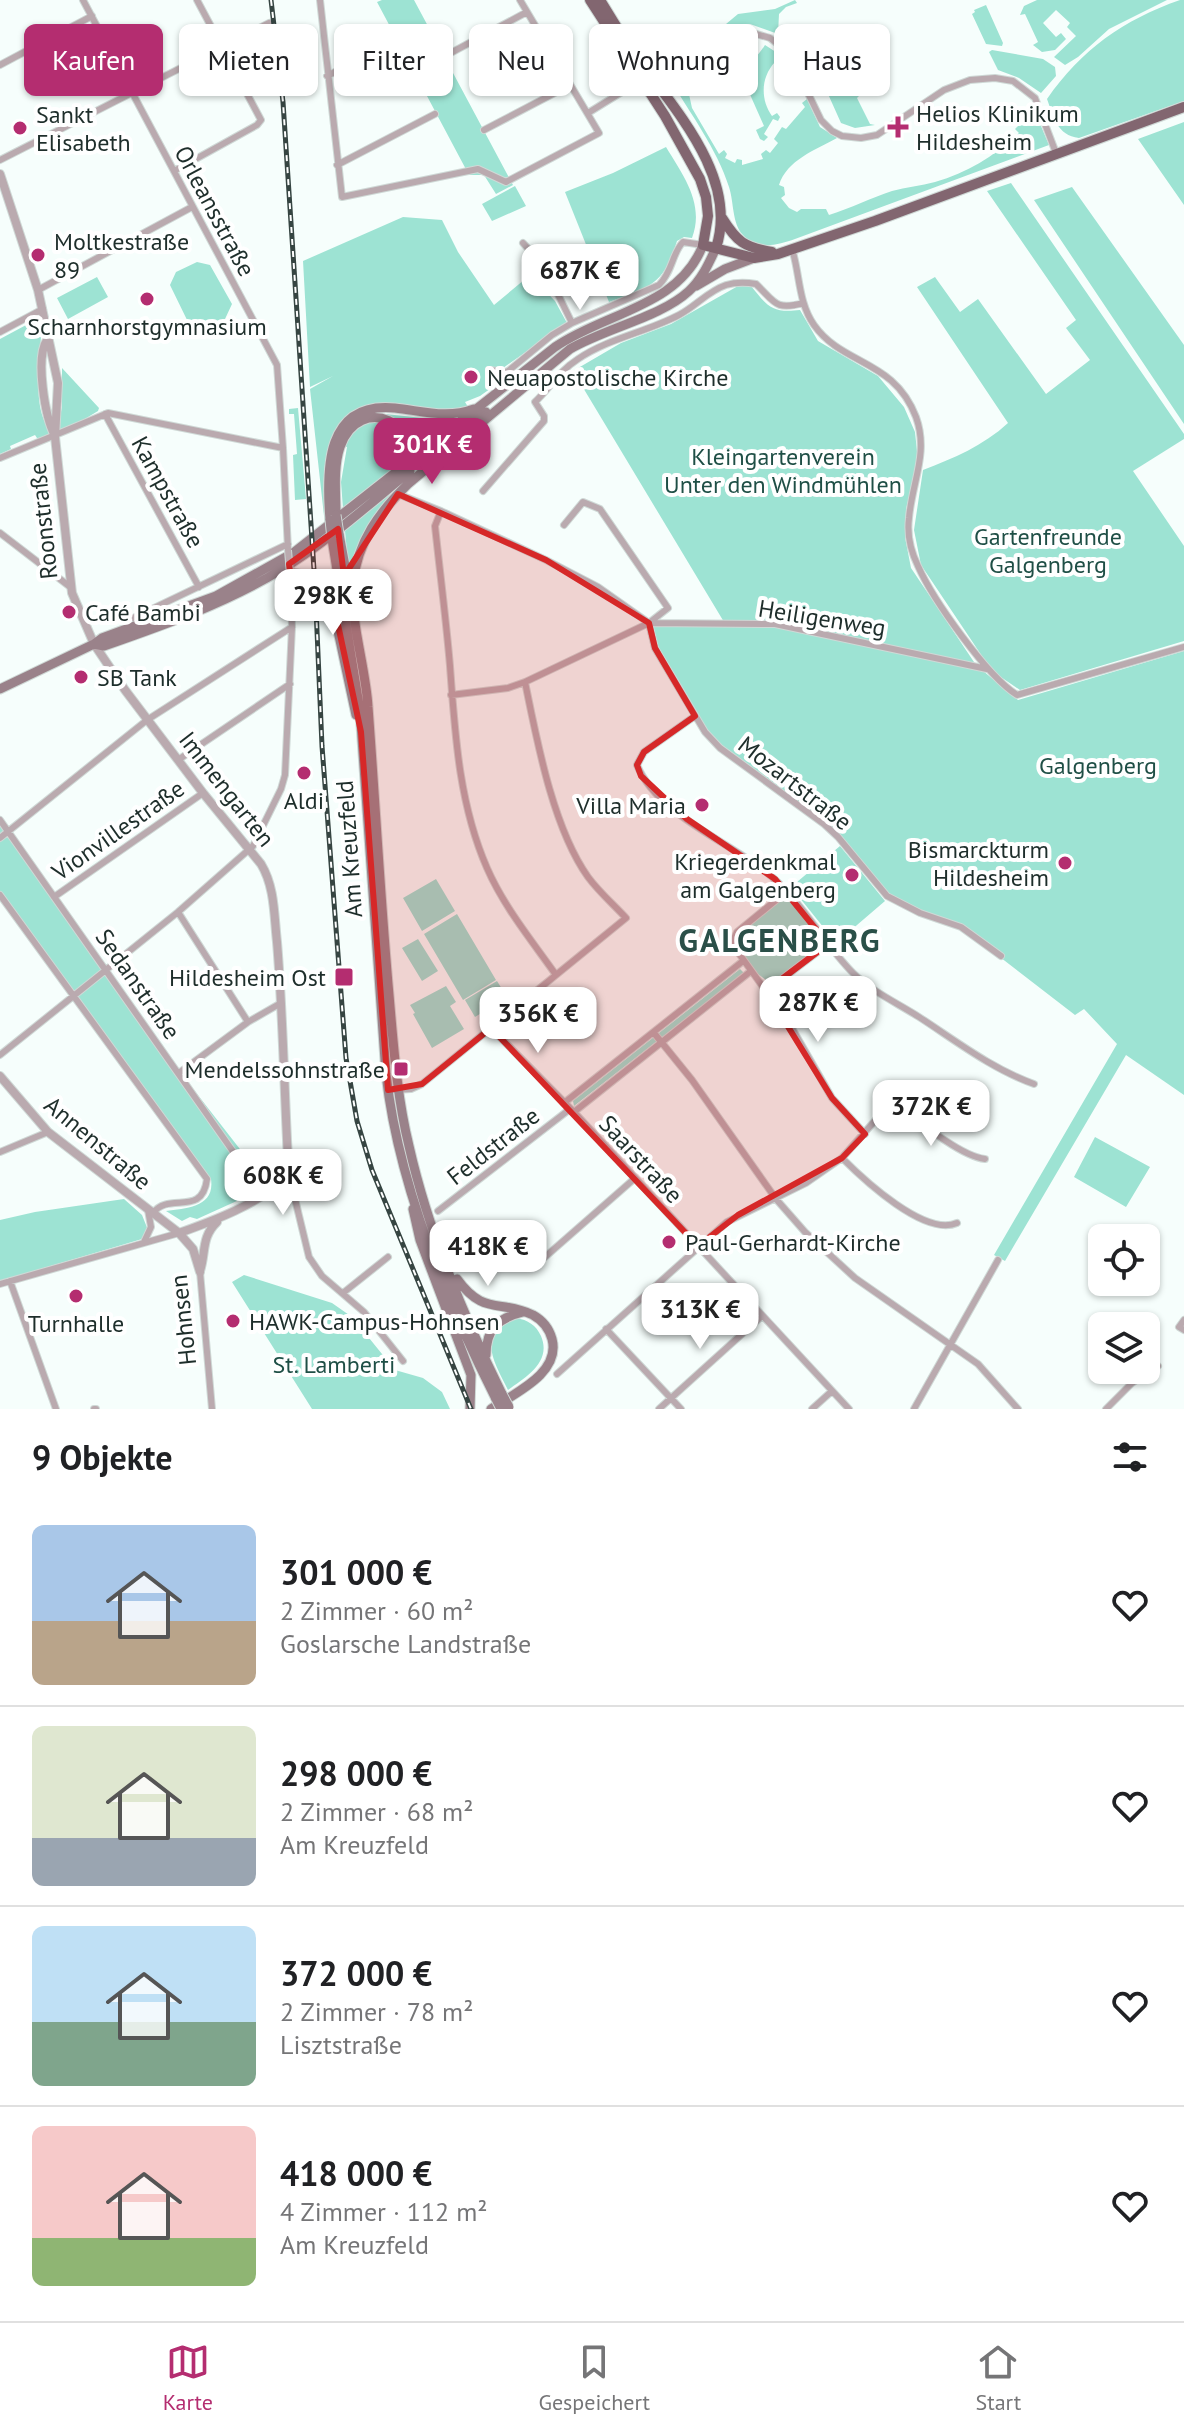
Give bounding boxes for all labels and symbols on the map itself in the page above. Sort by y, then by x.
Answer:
place label: Helios Klinikum Hildesheim [916,98,1079,157]
place label: Sankt Elisabeth [36,99,131,158]
marker: Helios Klinikum Hildesheim [887,116,909,138]
marker: Sankt Elisabeth [11,119,29,137]
street label: Orleansstraße [168,140,262,282]
place label: Moltkestraße 89 [54,226,189,285]
pin: 687K € [515,244,645,312]
marker: Moltkestraße 89 [29,246,47,264]
marker: Scharnhorstgymnasium [138,290,156,308]
place label: Scharnhorstgymnasium [27,311,267,342]
place label: Neuapostolische Kirche [487,362,728,393]
marker: Neuapostolische Kirche [462,368,480,386]
pin: 301K € [367,418,497,486]
street label: Kampstraße [125,431,211,553]
park label: Kleingartenverein Unter den Windmühlen [664,441,902,500]
street label: Roonstraße [21,461,65,581]
park label: Gartenfreunde Galgenberg [974,521,1122,580]
pin: 298K € [268,569,398,637]
street label: Heiligenweg [756,593,888,643]
place label: Café Bambi [85,597,201,628]
marker: Café Bambi [60,603,78,621]
place label: SB Tank [97,662,177,693]
marker: SB Tank [72,668,90,686]
street label: Immengarten [172,725,282,853]
street label: Mozartstraße [732,729,858,837]
park label: Galgenberg [1039,750,1157,781]
marker: Aldi [295,764,313,782]
street label: Vionvillestraße [45,773,190,888]
street label: Am Kreuzfeld [329,779,369,919]
place label: Aldi [284,785,324,816]
place label: Villa Maria [575,790,686,821]
marker: Villa Maria [693,796,711,814]
place label: Bismarckturm Hildesheim [908,834,1049,893]
place label: Kriegerdenkmal am Galgenberg [674,846,836,905]
marker: Bismarckturm Hildesheim [1056,854,1074,872]
marker: Kriegerdenkmal am Galgenberg [843,866,861,884]
district label: GALGENBERG [679,919,881,961]
street label: Sedanstraße [89,923,187,1045]
place label: Hildesheim Ost [169,962,326,993]
marker: Hildesheim Ost [333,966,355,988]
pin: 287K € [753,976,883,1044]
pin: 356K € [473,987,603,1055]
place label: Mendelssohnstraße [185,1054,385,1085]
marker: Mendelssohnstraße [392,1060,410,1078]
pin: 372K € [866,1080,996,1148]
street label: Annenstraße [38,1089,158,1197]
street label: Feldstraße [440,1100,546,1192]
street label: Saarstraße [592,1108,690,1210]
pin: 608K € [218,1149,348,1217]
pin: 418K € [423,1220,553,1288]
place label: Paul-Gerhardt-Kirche [685,1227,901,1258]
marker: Paul-Gerhardt-Kirche [660,1233,678,1251]
street label: Hohnsen [163,1273,203,1367]
pin: 313K € [635,1283,765,1351]
marker: Turnhalle [67,1287,85,1305]
place label: HAWK-Campus-Hohnsen [249,1306,500,1337]
place label: Turnhalle [28,1308,124,1339]
marker: HAWK-Campus-Hohnsen [224,1312,242,1330]
park label: St. Lamberti [273,1349,395,1380]

